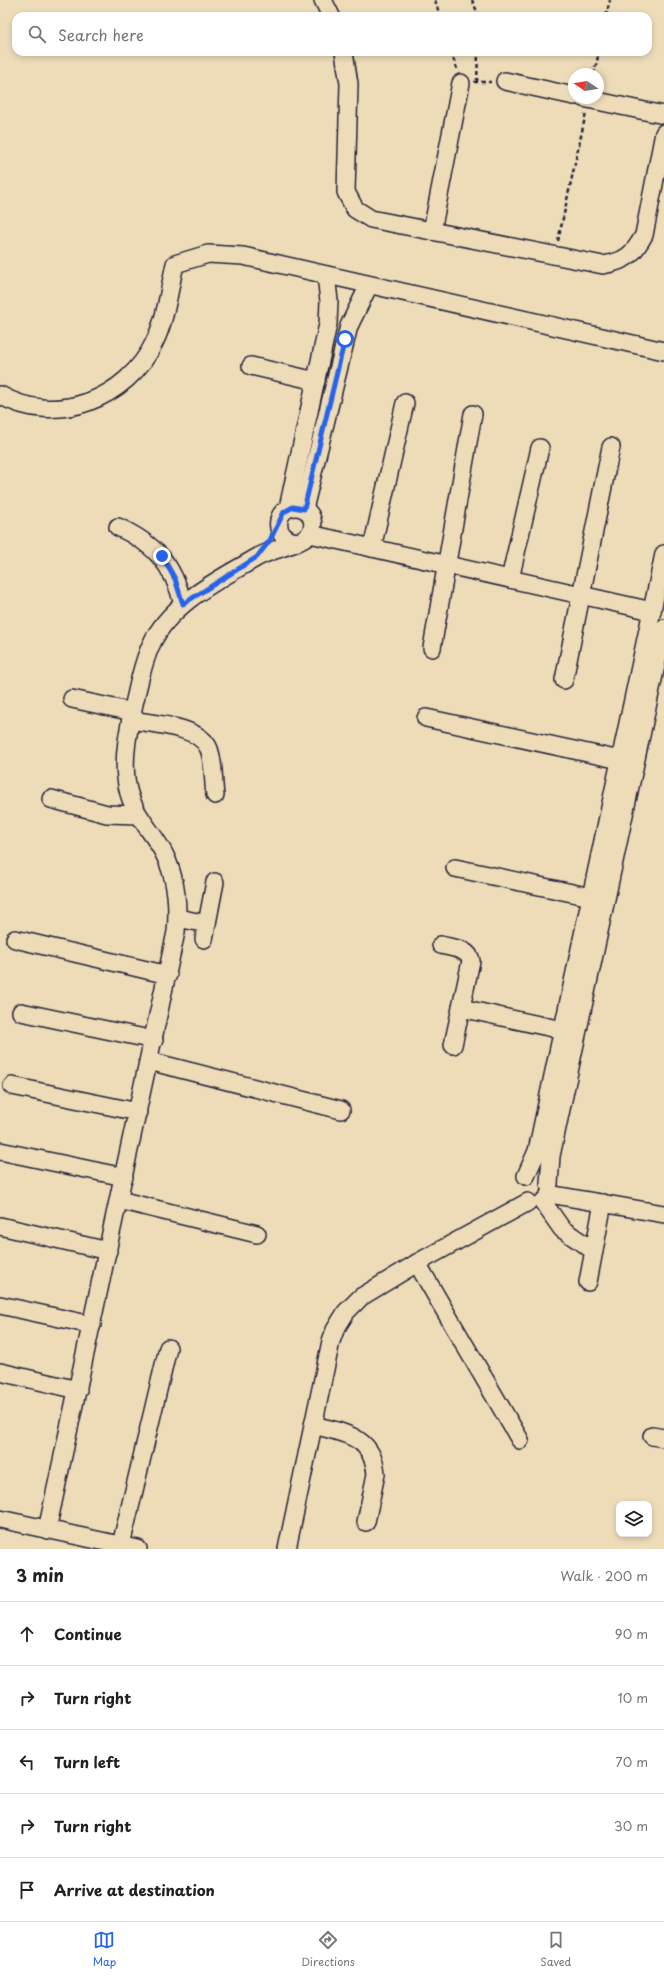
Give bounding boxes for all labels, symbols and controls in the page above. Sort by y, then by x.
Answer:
search box [12,12,652,56]
icon: search [26,23,48,45]
text: Search here [58,23,144,46]
north arrow [568,68,604,104]
route start [336,330,354,348]
route end [153,547,171,565]
map controls [616,1501,652,1537]
button: layers [616,1501,652,1537]
text: 3 min [16,1562,64,1588]
text: Walk · 200 m [560,1566,648,1585]
text: Continue [54,1622,122,1645]
icon: ahead [16,1623,38,1645]
text: 90 m [615,1624,648,1643]
text: Turn right [54,1686,131,1709]
icon: right [16,1687,38,1709]
text: 10 m [618,1688,648,1707]
text: Turn left [54,1750,120,1773]
icon: left [16,1751,38,1773]
text: 70 m [615,1752,648,1771]
text: Turn right [54,1814,131,1837]
icon: right [16,1815,38,1837]
text: 30 m [614,1816,648,1835]
text: Arrive at destination [54,1878,215,1901]
icon: arrive [16,1879,38,1901]
tab: Map [93,1929,116,1970]
tab: Directions [301,1929,355,1970]
tab: Saved [540,1929,571,1970]

